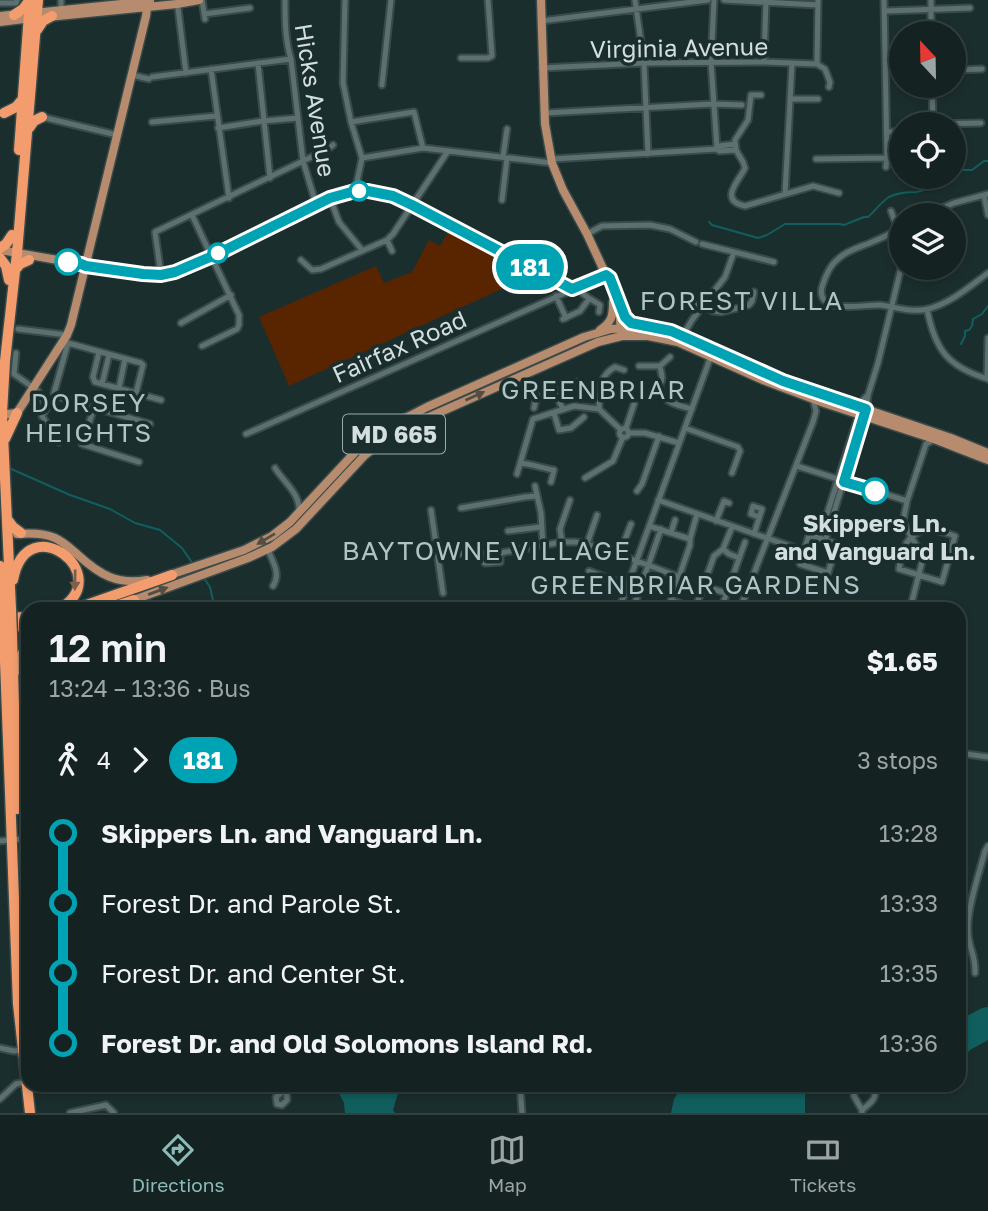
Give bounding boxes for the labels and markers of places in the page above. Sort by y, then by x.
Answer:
unlabelled marker [349,181,369,201]
unlabelled marker [208,243,228,263]
unlabelled marker [55,249,81,275]
marker: Skippers Ln. and Vanguard Ln. [862,478,888,504]
place label: Skippers Ln. and Vanguard Ln. [774,508,976,565]

